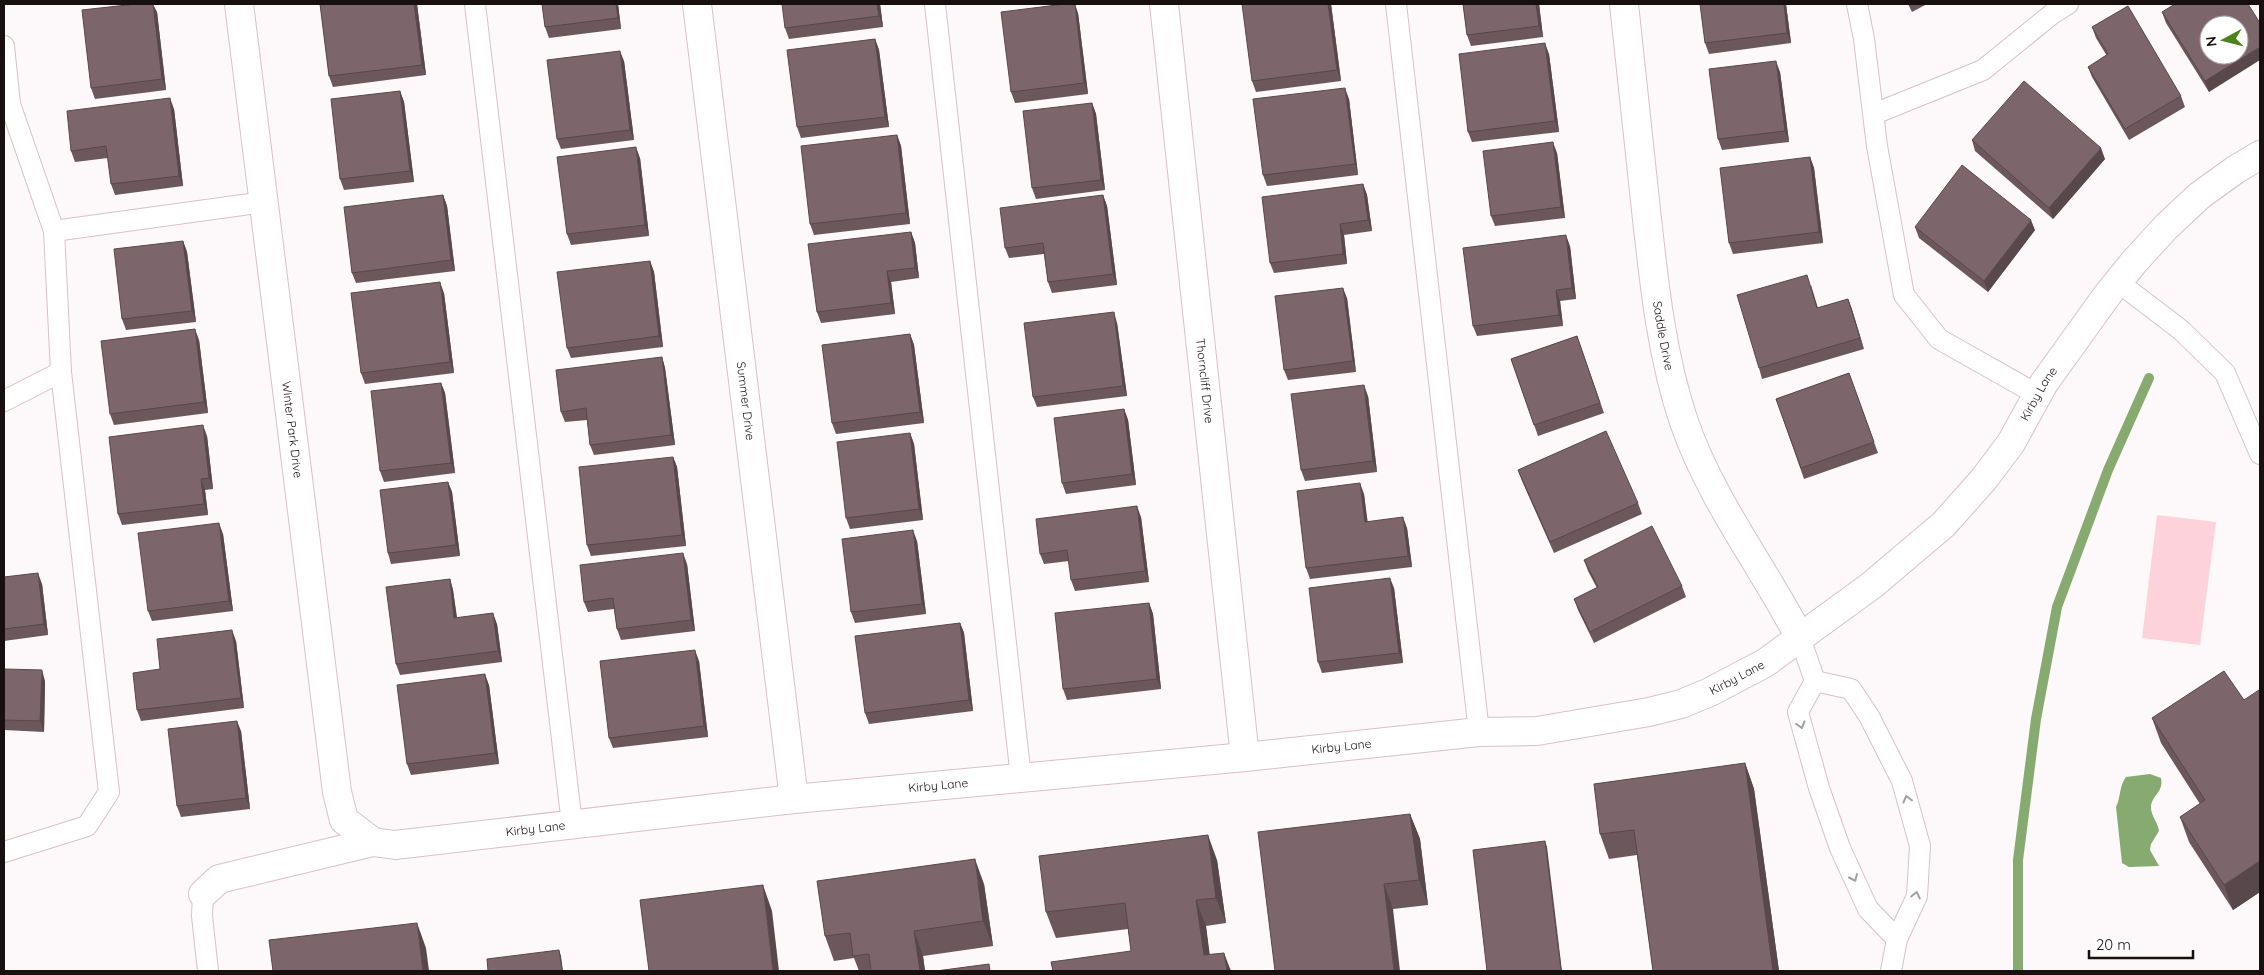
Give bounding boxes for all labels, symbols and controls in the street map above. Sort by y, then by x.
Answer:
north arrow [2199,15,2249,65]
text: N [2202,35,2221,48]
street label: Saddle Drive [1650,300,1677,372]
street label: Thorncliff Drive [1193,338,1217,424]
street label: Summer Drive [734,361,758,441]
street label: Kirby Lane [2017,364,2060,423]
street label: Winter Park Drive [279,380,306,479]
street label: Kirby Lane [1707,657,1767,698]
one-way arrow [1796,720,1806,728]
street label: Kirby Lane [1311,736,1372,757]
street label: Kirby Lane [908,775,969,795]
one-way arrow [1902,794,1913,803]
street label: Kirby Lane [505,817,566,839]
one-way arrow [1847,873,1858,882]
one-way arrow [1910,890,1921,899]
scale bar [2089,928,2193,960]
text: 20 m [2096,935,2131,954]

